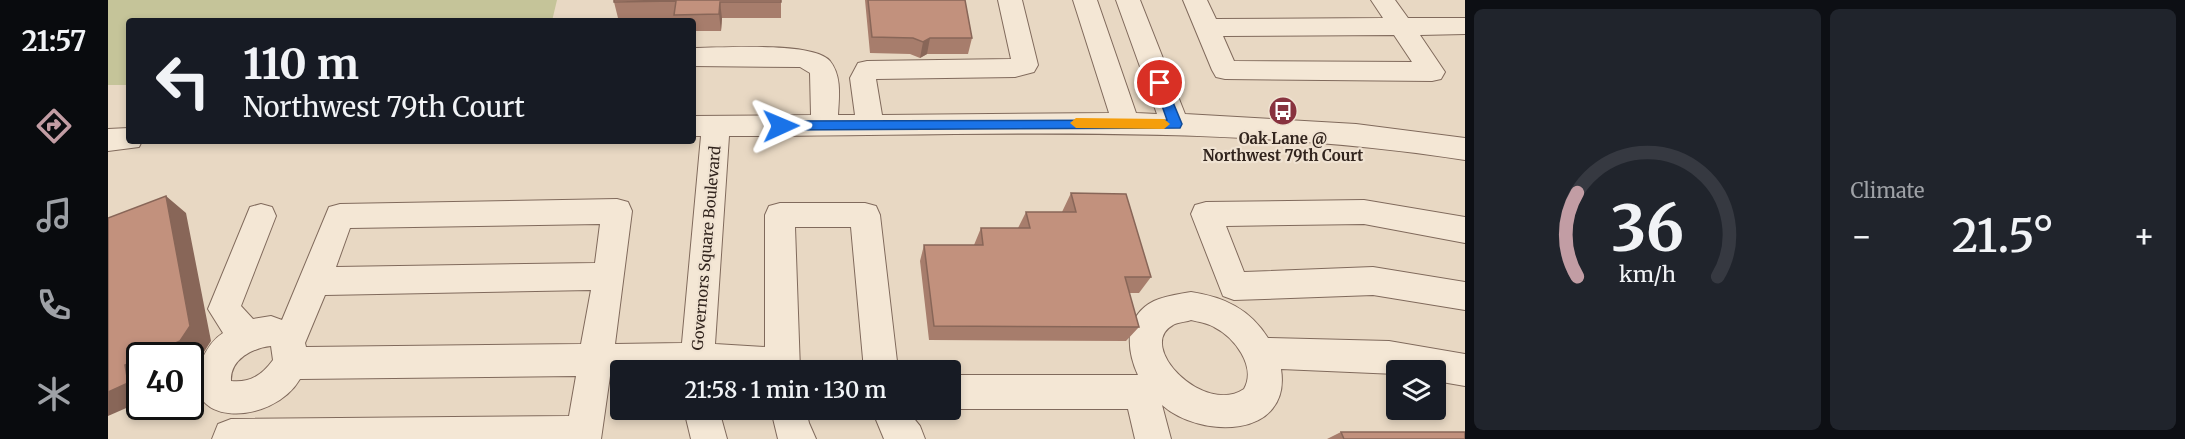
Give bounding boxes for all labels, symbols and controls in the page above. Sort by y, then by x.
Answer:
text: 21:57 [22,24,86,58]
text: 110 m [243,38,359,90]
icon: left [144,42,222,120]
pin [1134,57,1185,108]
icon: arrive [1143,66,1176,99]
text: Northwest 79th Court [243,90,525,124]
position arrow [749,94,813,158]
bus stop icon: Oak Lane @ Northwest 79th Court [1267,95,1299,127]
icon: directions [33,105,75,147]
place label: Oak Lane @ Northwest 79th Court [1203,129,1363,165]
street label: Governors Square Boulevard [688,145,724,351]
text: Climate [1851,178,1925,203]
text: 36 [1611,190,1684,268]
icon: music [33,194,75,236]
text: 21.5° [1952,208,2054,264]
text: − [1851,216,1873,257]
text: + [2133,216,2155,257]
text: km/h [1619,261,1676,288]
icon: phone [33,284,75,326]
speed limit sign: 40 [126,342,204,420]
map controls [1386,360,1446,420]
button: layers [1386,360,1446,420]
icon: climate [33,373,75,415]
text: 21:58 · 1 min · 130 m [684,376,887,404]

